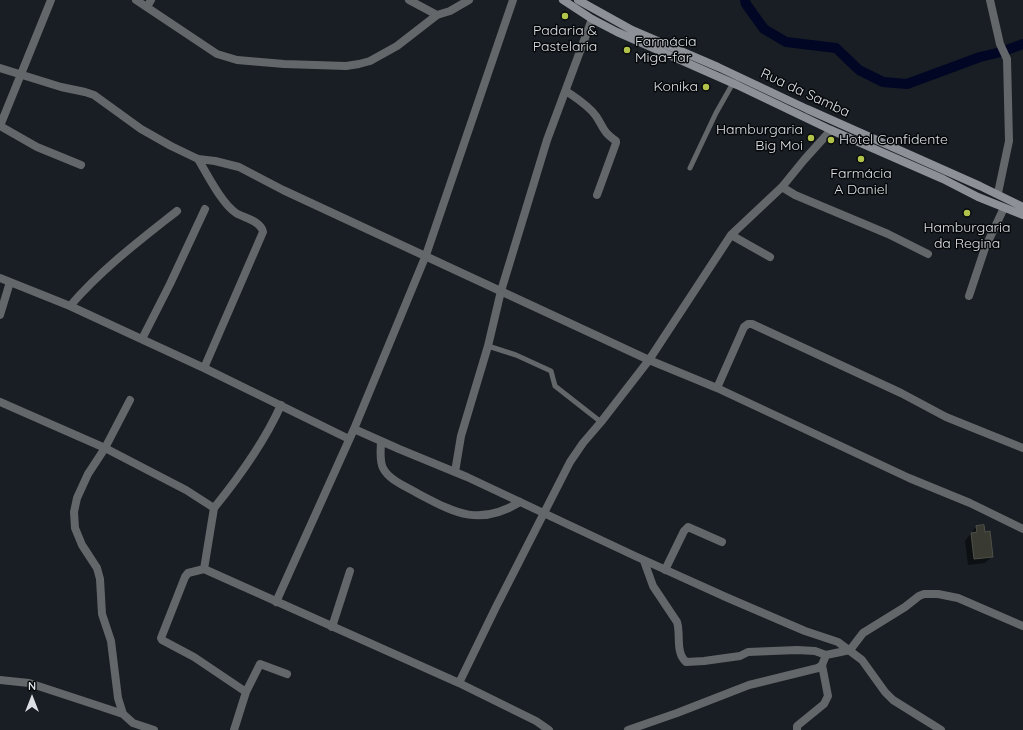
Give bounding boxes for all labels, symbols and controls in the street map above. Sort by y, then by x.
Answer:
marker: Padaria & Pastelaria [560,11,570,21]
place label: Padaria & Pastelaria [533,23,597,56]
place label: Farmácia Miga-far [635,34,697,66]
marker: Farmácia Miga-far [622,45,632,55]
street label: Rua da Samba [758,65,852,121]
place label: Konika [653,79,698,95]
marker: Konika [701,82,711,92]
place label: Hamburgaria Big Moi [716,122,803,154]
place label: Hotel Confidente [839,132,948,148]
marker: Hamburgaria Big Moi [806,133,816,143]
marker: Hotel Confidente [826,135,836,145]
marker: Farmácia A Daniel [856,154,866,164]
place label: Farmácia A Daniel [830,166,892,198]
marker: Hamburgaria da Regina [962,208,972,218]
place label: Hamburgaria da Regina [924,220,1010,252]
north arrow [12,678,52,718]
text: N [28,679,36,693]

